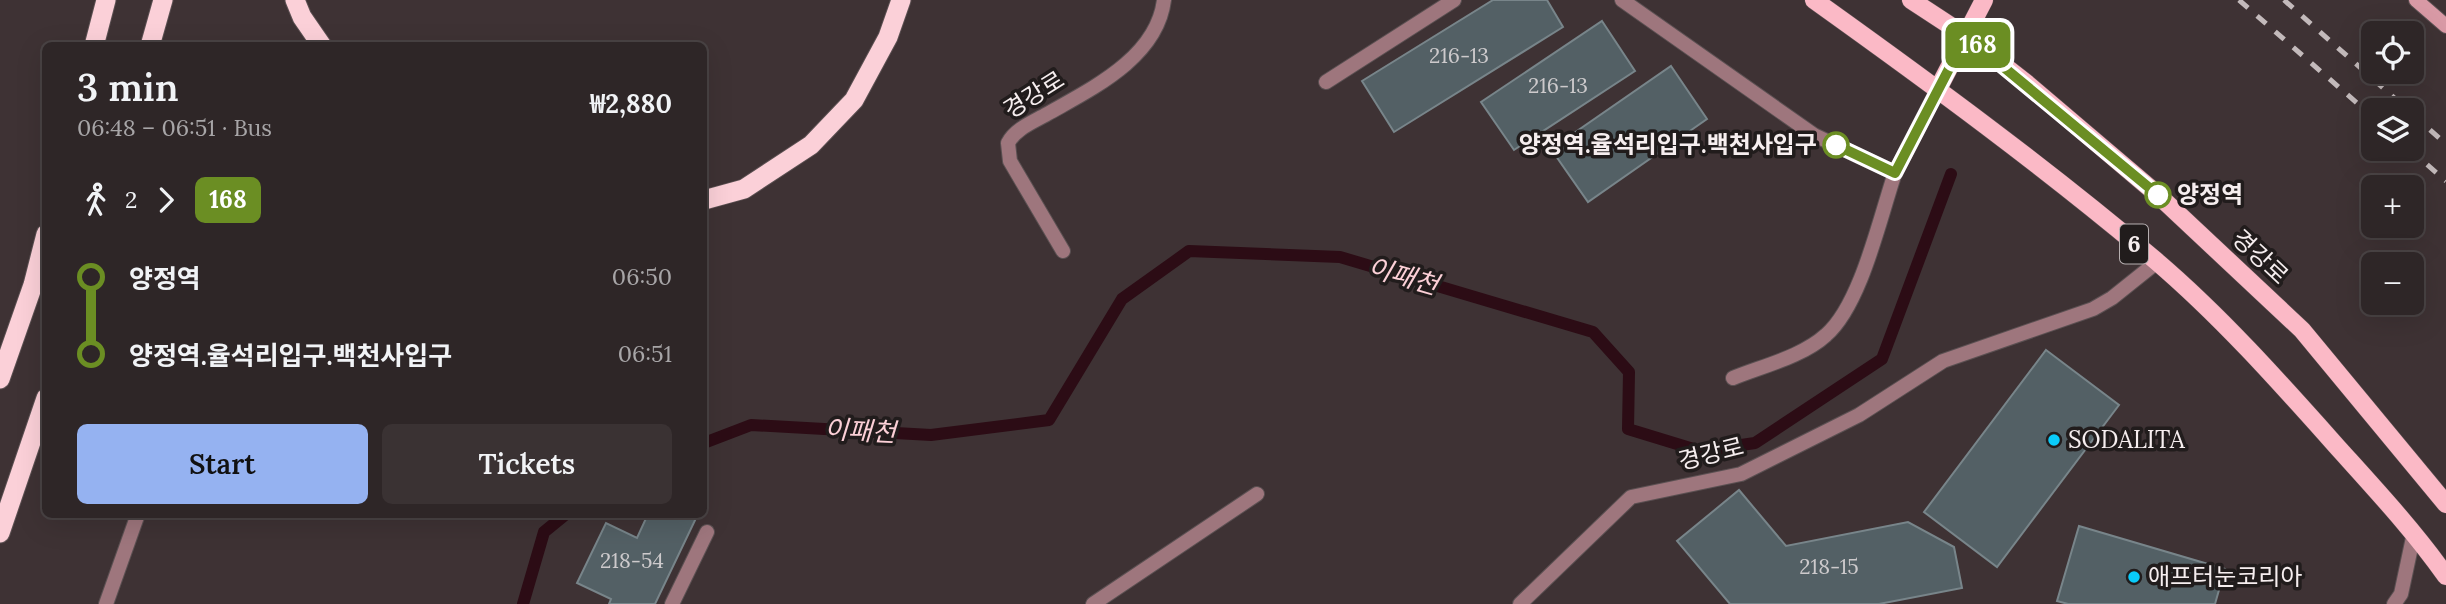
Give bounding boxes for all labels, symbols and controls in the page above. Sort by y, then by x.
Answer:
map controls [2361,21,2424,315]
button: locate [2361,21,2424,84]
line badge: 168 [1938,22,2018,68]
text: 168 [1959,29,1997,60]
house number: 216-13 [1429,42,1489,69]
text: 3 min [77,63,179,111]
street label: 경강로 [997,64,1070,125]
house number: 216-13 [1528,72,1588,99]
text: ₩2,880 [590,87,672,120]
button: layers [2361,98,2424,161]
text: 06:48 – 06:51 · Bus [77,113,272,142]
place label: 양정역.율석리입구.백천사입구 [1519,129,1817,160]
marker: 양정역.율석리입구.백천사입구 [1823,132,1849,158]
button: + [2361,175,2424,238]
place label: 양정역 [2177,179,2243,210]
icon: walk [77,181,115,219]
icon: forward [147,181,185,219]
marker: 양정역 [2145,182,2171,208]
text: 168 [209,184,247,215]
text: 2 [125,185,137,214]
street label: 경강로 [2226,223,2295,291]
road number: 6 [2120,224,2148,264]
water label: 이패천 [1364,250,1445,302]
button: − [2361,252,2424,315]
text: 양정역 [129,262,201,295]
text: 06:50 [612,262,672,291]
text: 양정역.율석리입구.백천사입구 [129,339,452,372]
text: 06:51 [618,339,672,368]
water label: 이패천 [823,412,900,449]
button: Start [77,424,368,504]
button: Tickets [382,424,672,504]
place label: SODALITA [2068,424,2186,455]
street label: 경강로 [1675,430,1747,477]
marker: SODALITA [2046,432,2062,448]
house number: 218-54 [600,547,664,574]
house number: 218-15 [1799,553,1859,580]
place label: 애프터눈코리아 [2148,561,2303,592]
marker: 애프터눈코리아 [2126,569,2142,585]

